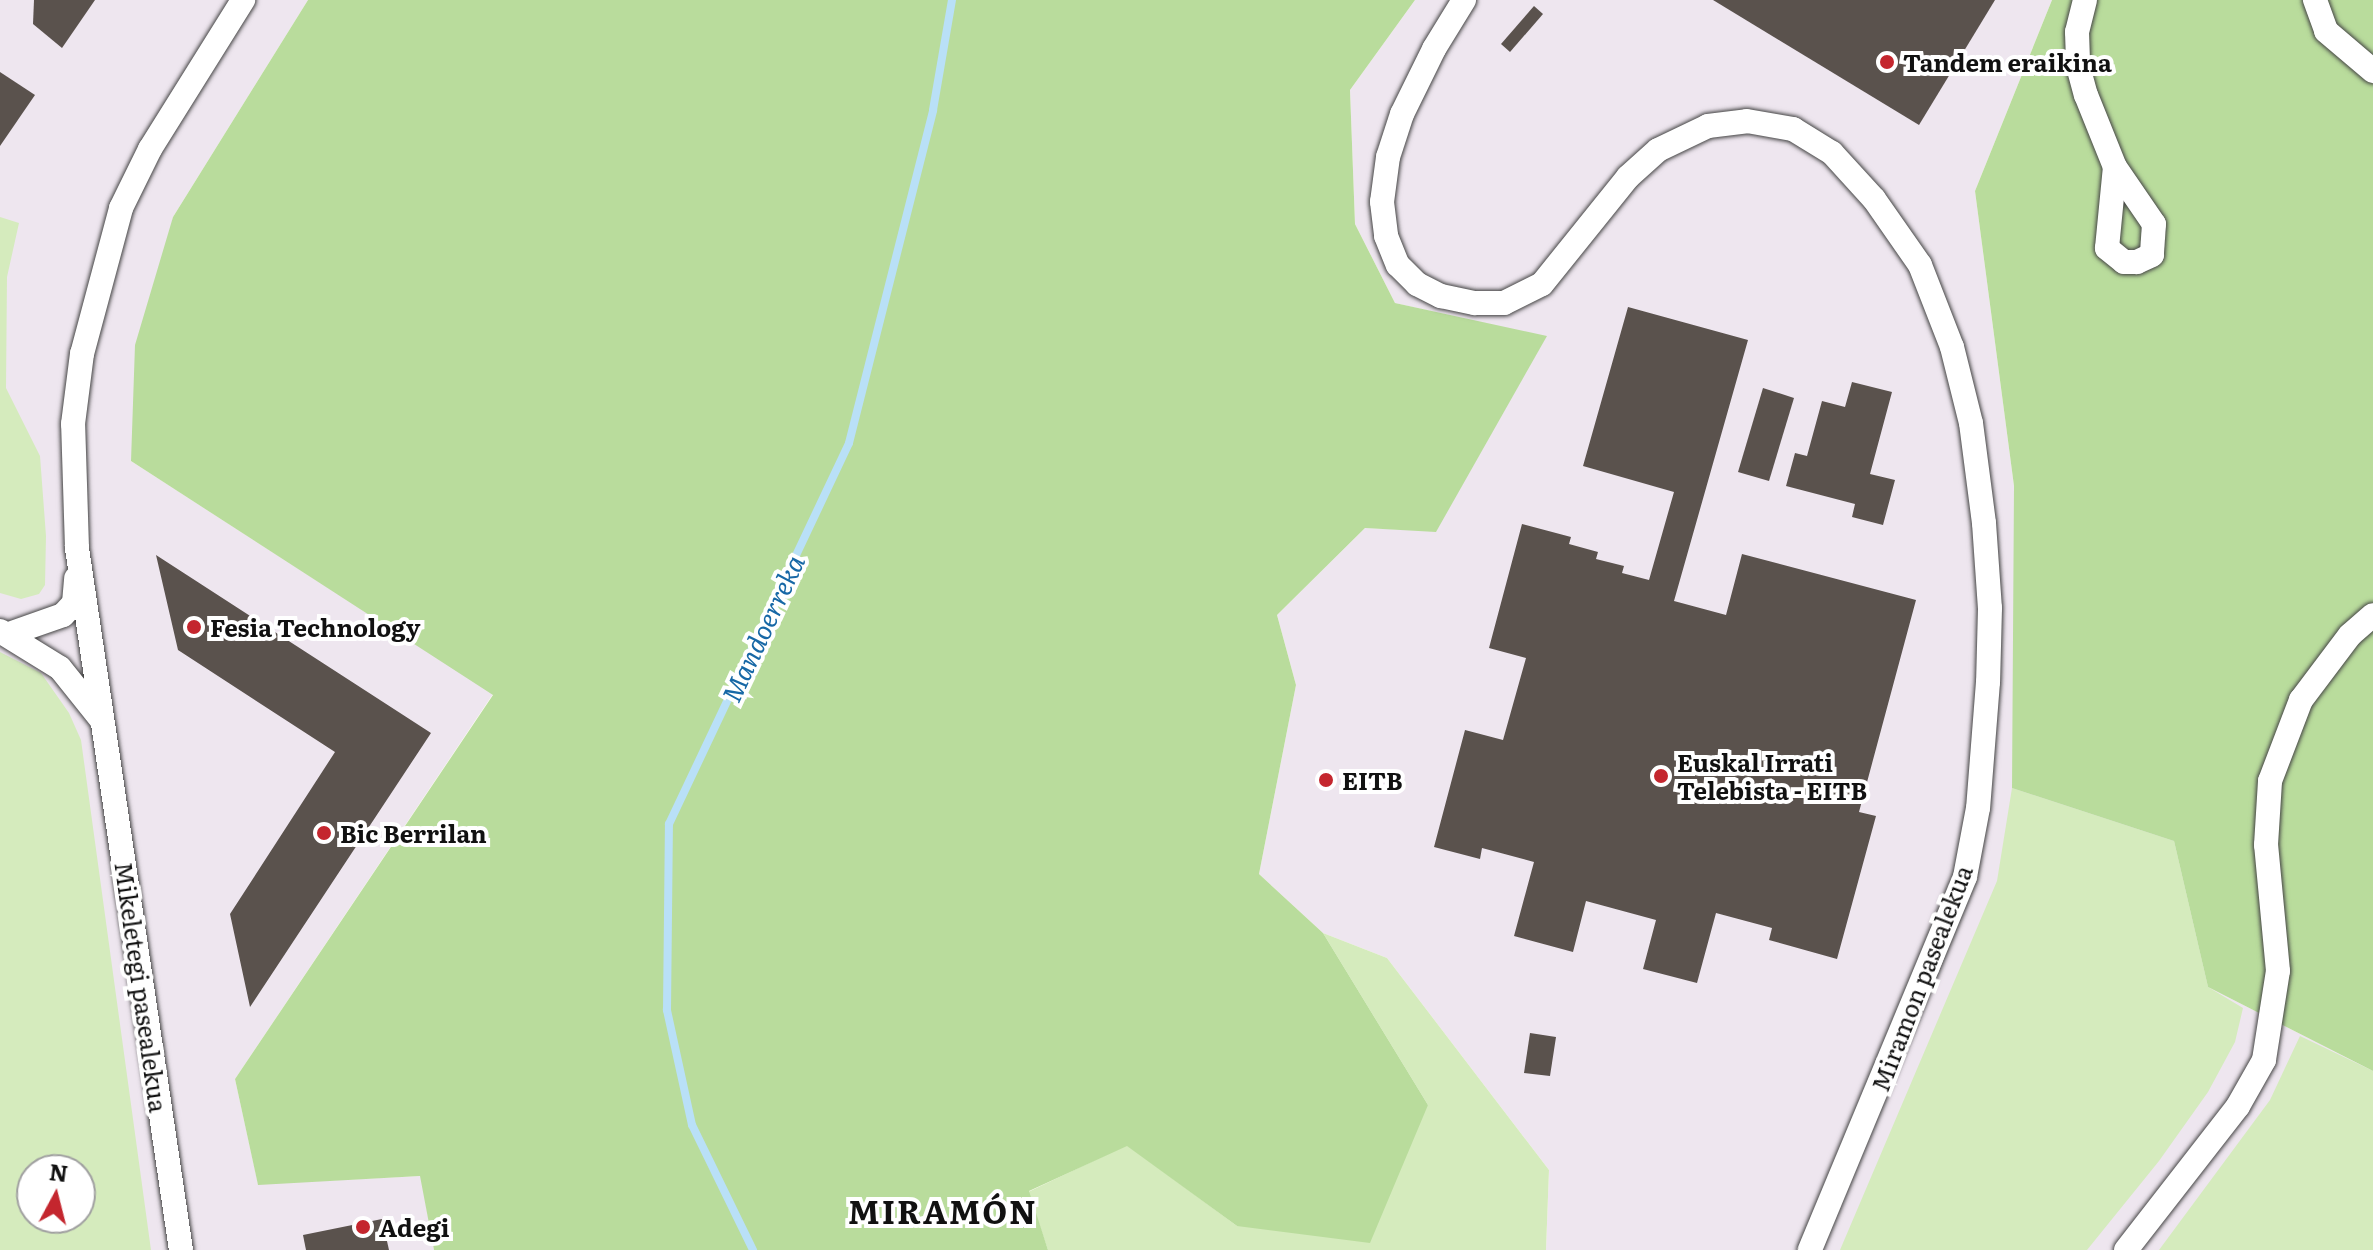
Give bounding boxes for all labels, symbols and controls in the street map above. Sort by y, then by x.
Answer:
place label: Tandem eraikina [1903,48,2112,76]
marker: Tandem eraikina [1878,53,1896,71]
water label: Mandoerreka [714,550,810,706]
place label: Fesia Technology [210,613,420,641]
marker: Fesia Technology [185,618,203,636]
place label: Euskal Irrati Telebista - EITB [1677,748,1867,804]
place label: EITB [1342,766,1402,794]
marker: Euskal Irrati Telebista - EITB [1652,767,1670,785]
marker: EITB [1317,771,1335,789]
place label: Bic Berrilan [340,819,487,847]
marker: Bic Berrilan [315,824,333,842]
street label: Mikeletegi pasealekua [110,860,174,1114]
street label: Miramon pasealekua [1865,861,1977,1095]
north arrow [16,1154,96,1234]
text: N [48,1154,70,1189]
district label: MIRAMÓN [848,1191,1038,1229]
place label: Adegi [379,1213,450,1241]
marker: Adegi [354,1218,372,1236]

